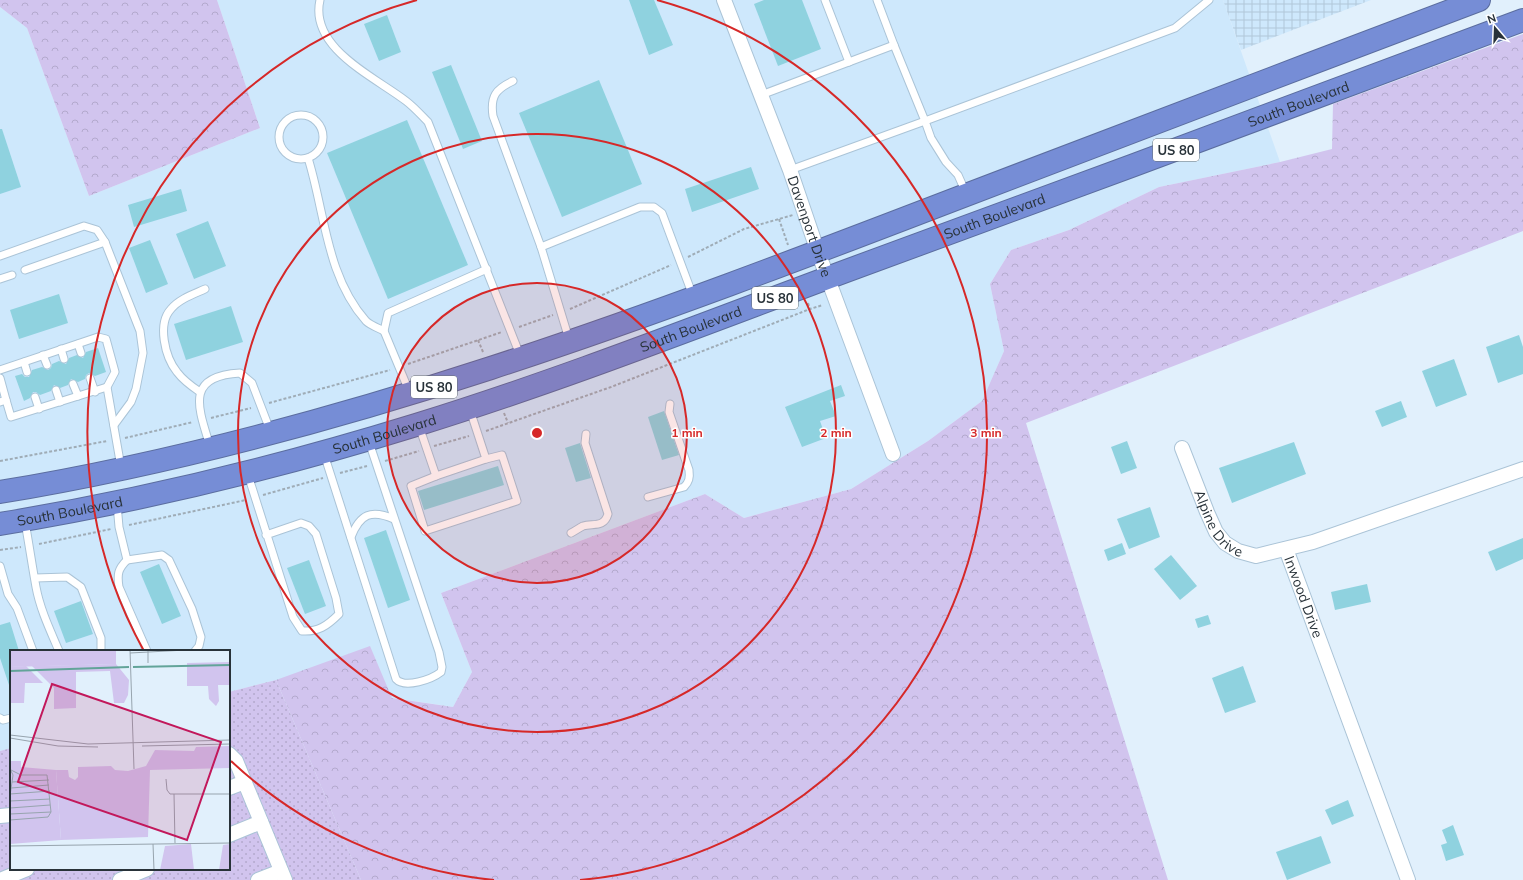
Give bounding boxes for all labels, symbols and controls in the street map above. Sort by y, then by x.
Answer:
north arrow [1475,8,1515,48]
text: N [1486,11,1498,27]
street label: South Boulevard [1245,77,1352,131]
road number: US 80 [1153,139,1199,161]
street label: Davenport Drive [784,173,836,280]
street label: South Boulevard [941,189,1048,243]
road number: US 80 [752,287,798,309]
street label: South Boulevard [637,302,744,356]
road number: US 80 [411,376,457,398]
street label: South Boulevard [331,410,438,458]
text: 1 min [671,425,703,440]
text: 2 min [820,425,852,440]
text: 3 min [970,425,1002,440]
centre of rings [530,426,544,440]
street label: Alpine Drive [1190,487,1245,561]
street label: South Boulevard [16,492,124,530]
street label: Inwood Drive [1280,553,1327,640]
inset map [10,650,230,870]

